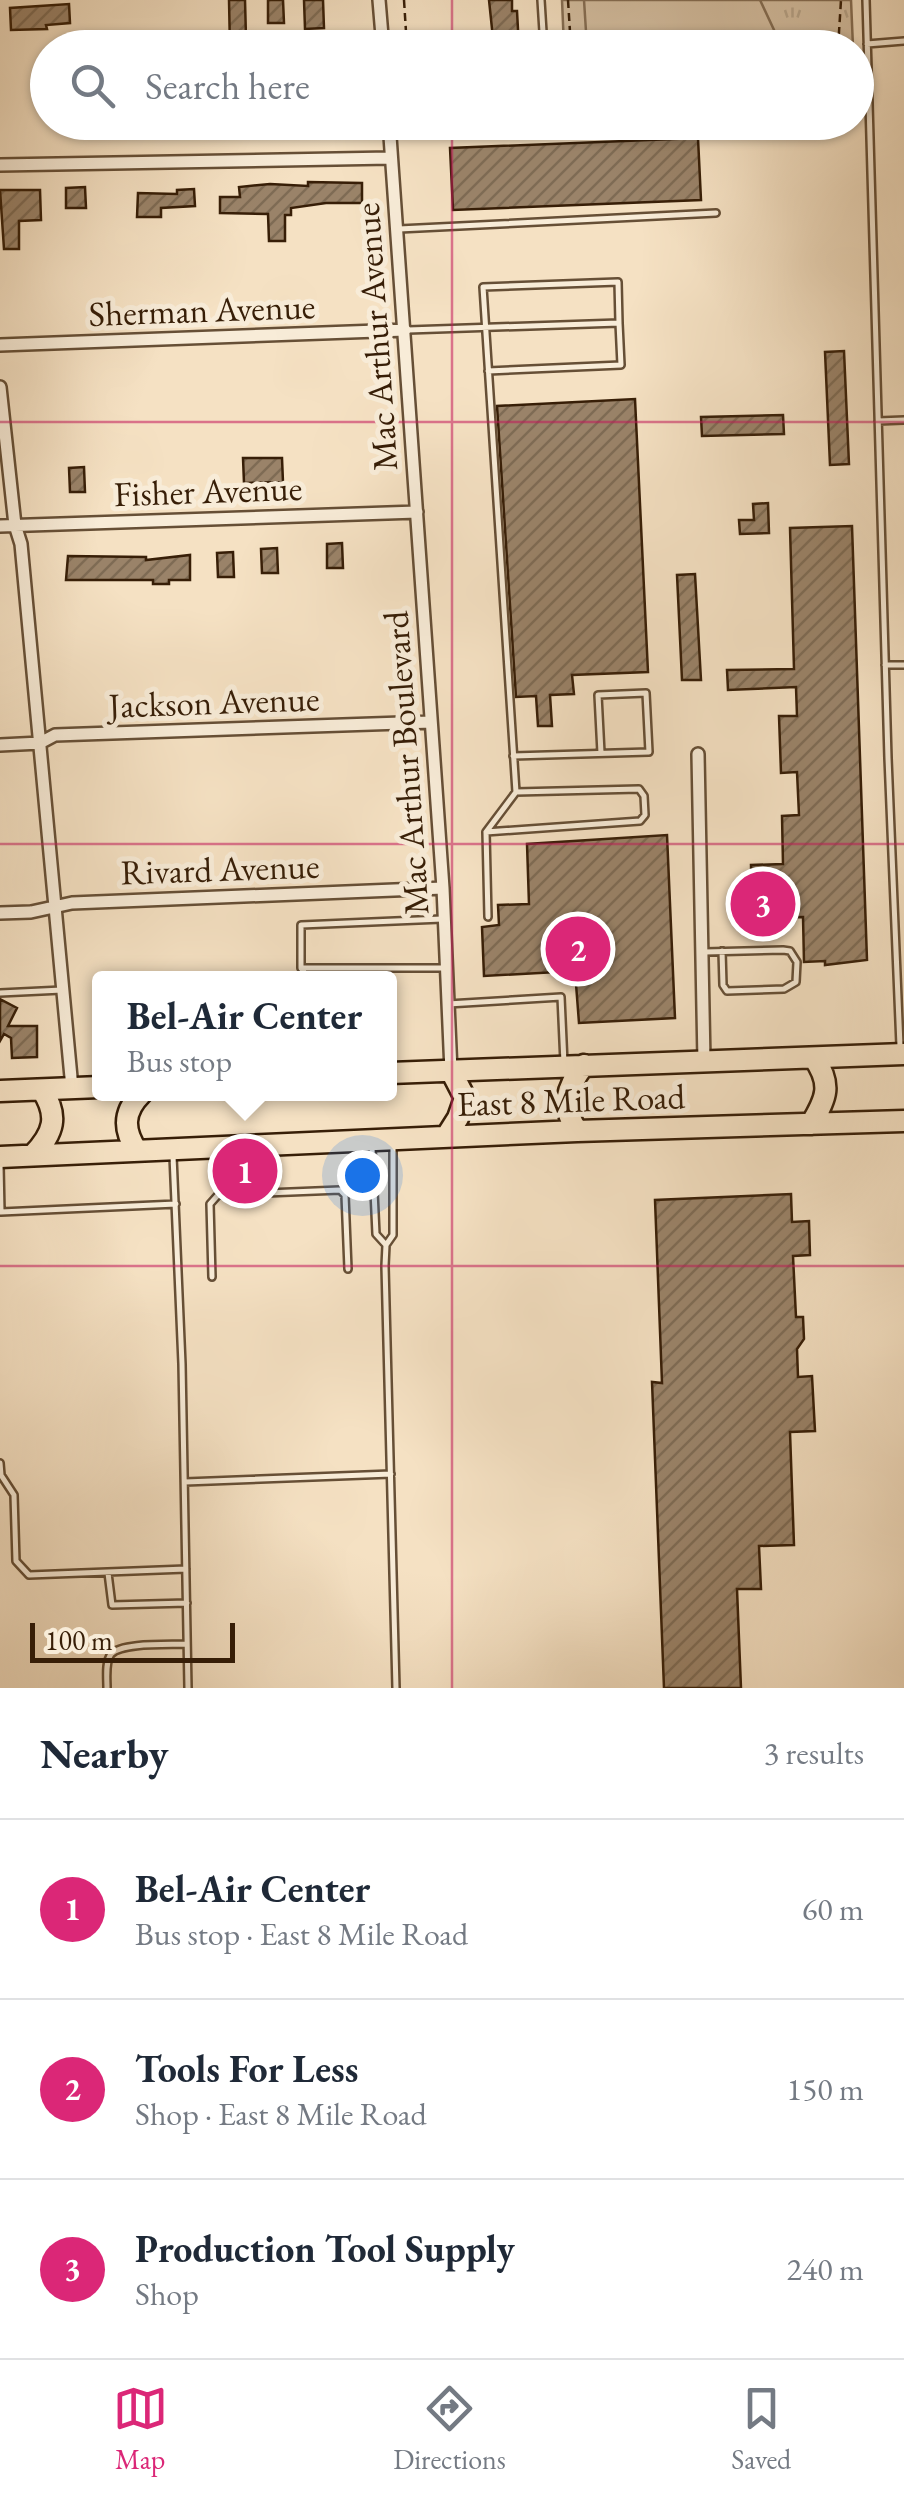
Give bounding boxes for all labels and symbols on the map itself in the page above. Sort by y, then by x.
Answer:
street label: Mac Arthur Avenue [344,202,407,473]
street label: Sherman Avenue [88,283,316,336]
street label: Fisher Avenue [113,465,303,516]
street label: Mac Arthur Boulevard [372,609,439,917]
street label: Jackson Avenue [105,675,320,728]
street label: Rivard Avenue [120,843,320,894]
pin: 3 [730,866,796,942]
pin: 2 [546,912,610,986]
street label: East 8 Mile Road [456,1073,686,1126]
pin: 1 [212,1134,278,1208]
your location [337,1150,388,1201]
scale bar [30,1618,235,1662]

